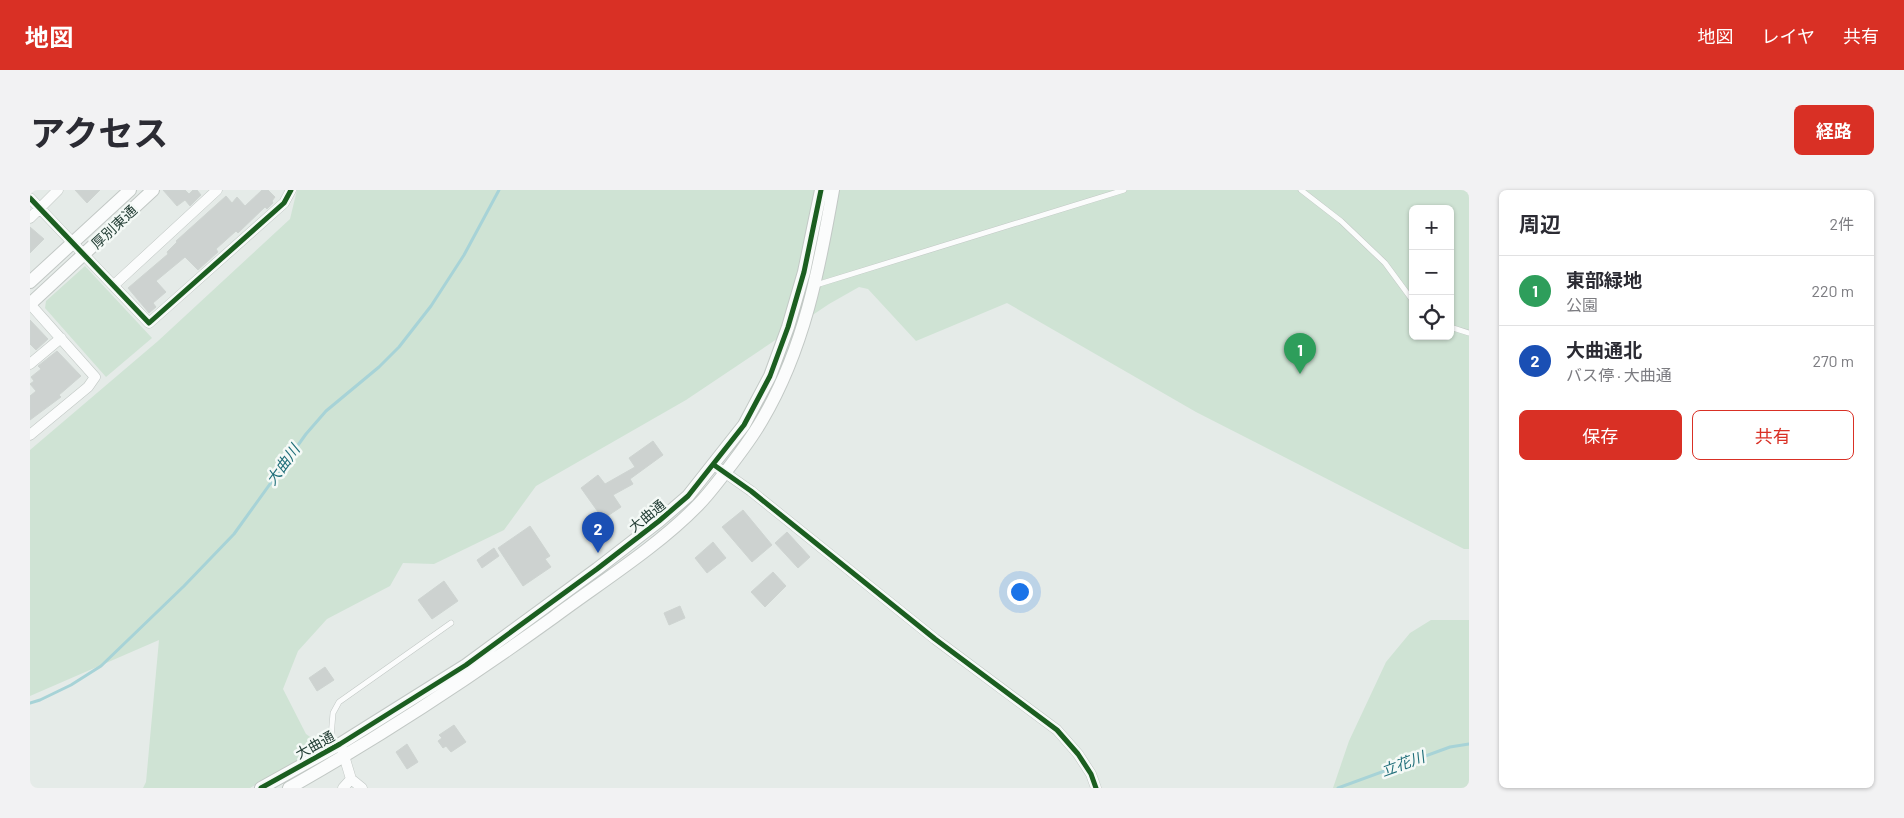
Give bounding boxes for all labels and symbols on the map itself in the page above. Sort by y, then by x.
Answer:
street label: 厚別東通 [87,201,140,252]
pin: 1 [1284,333,1316,374]
water label: 大曲川 [262,439,304,488]
street label: 大曲通 [625,496,668,535]
pin: 2 [582,512,614,553]
your location [1007,579,1033,605]
street label: 大曲通 [292,727,337,762]
water label: 立花川 [1378,746,1429,779]

